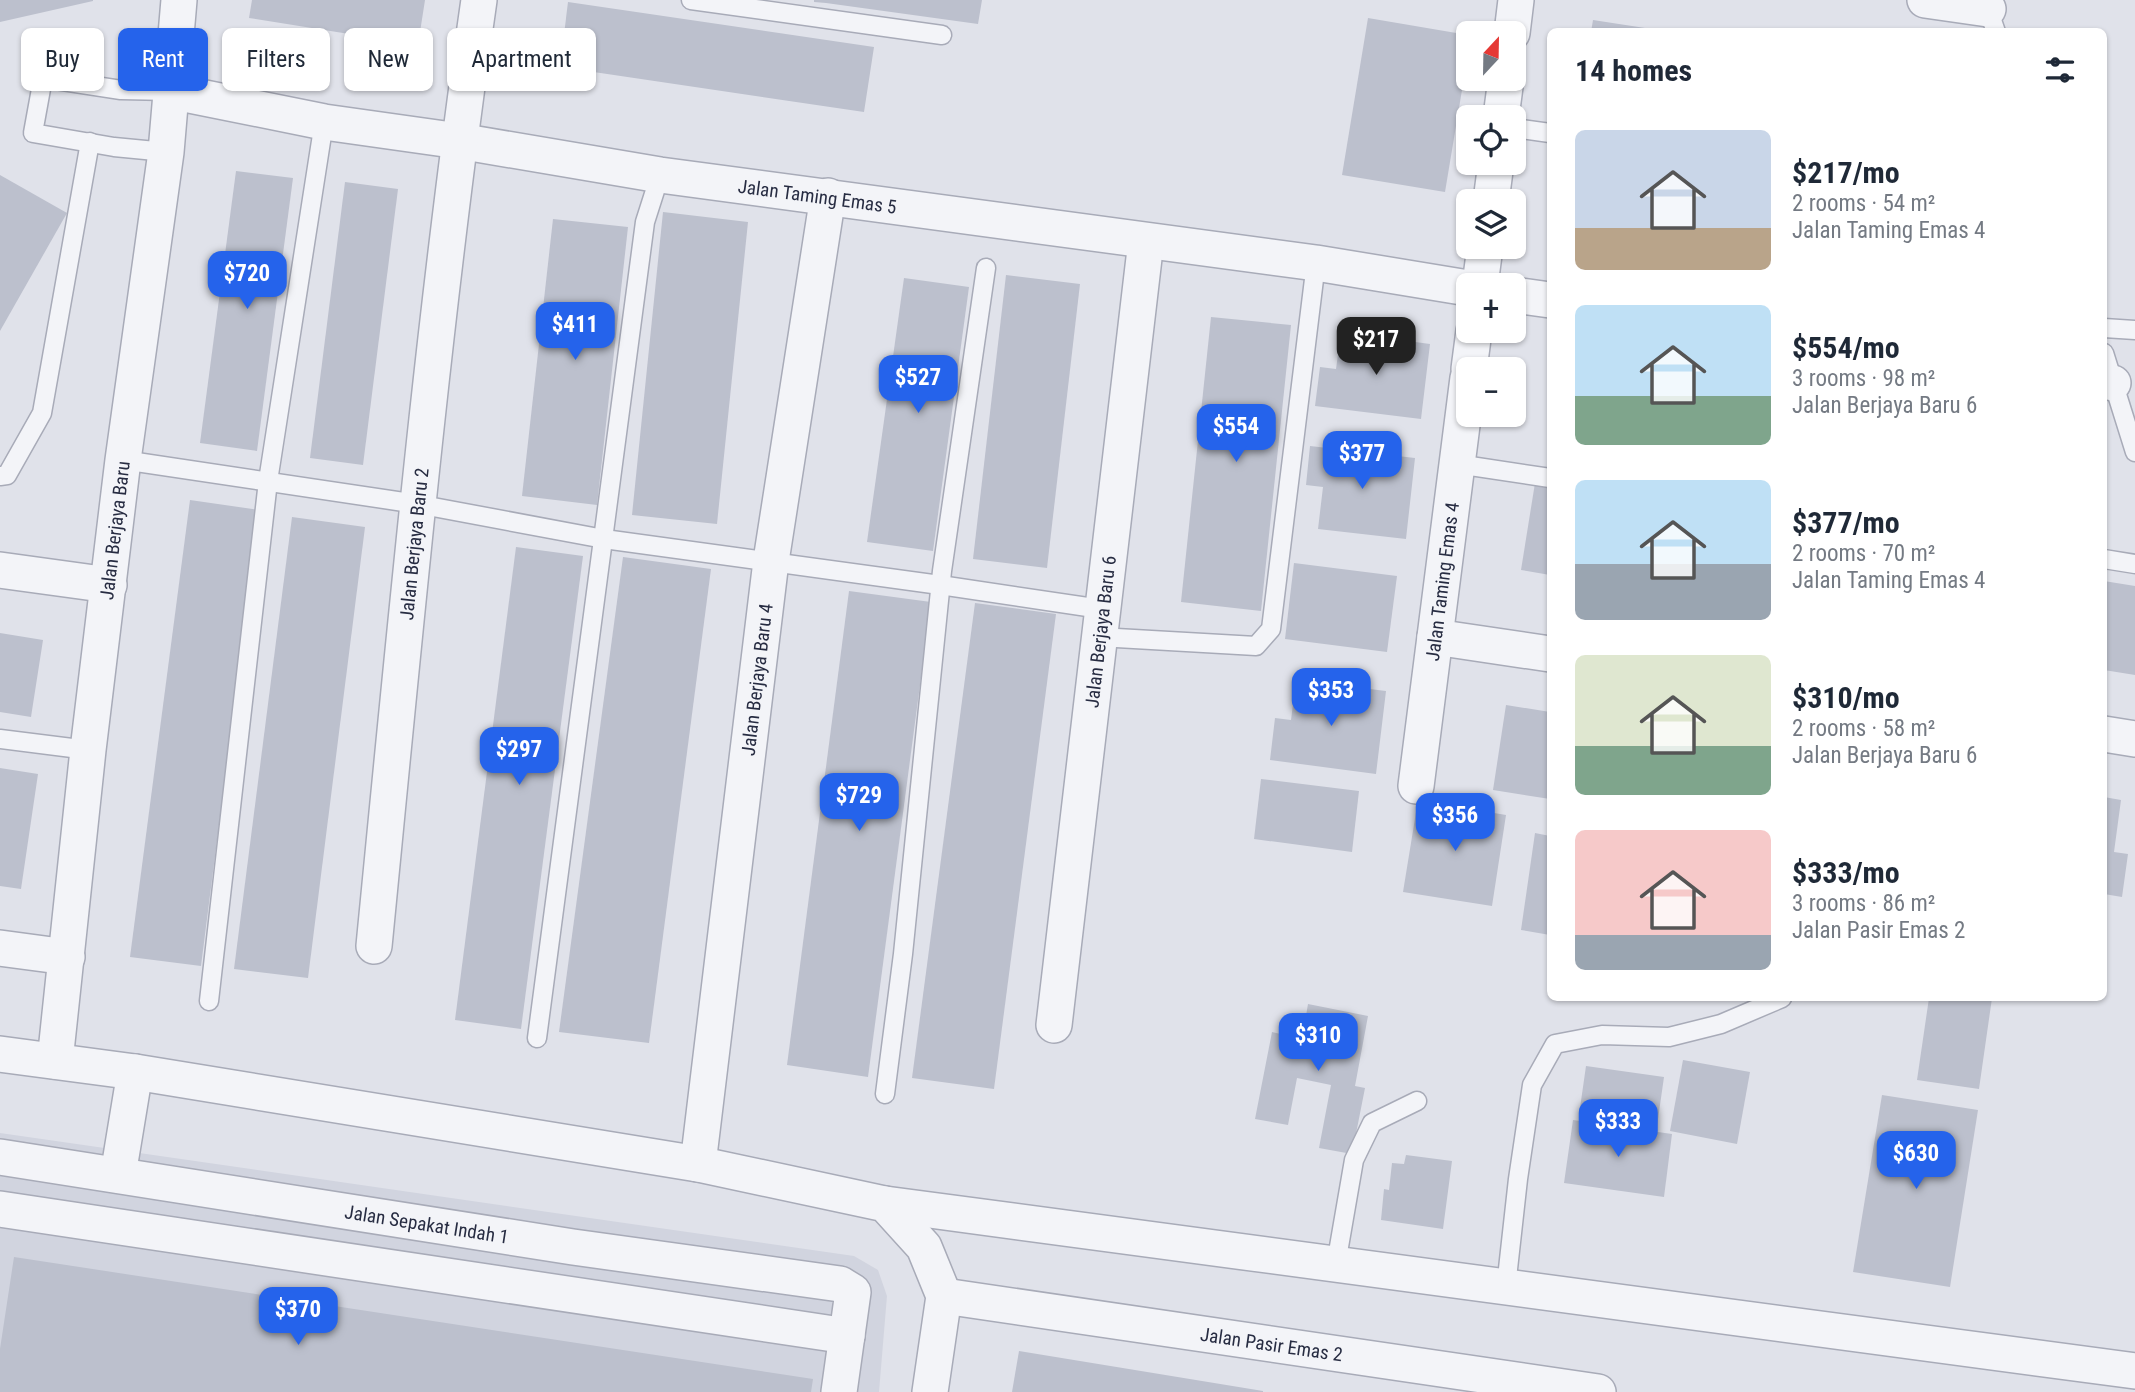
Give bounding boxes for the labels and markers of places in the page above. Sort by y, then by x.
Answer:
pin: $720 [206,252,288,311]
pin: $411 [534,302,616,362]
pin: $217 [1335,318,1417,377]
pin: $527 [877,356,959,415]
pin: $554 [1195,405,1277,464]
pin: $377 [1321,432,1403,491]
pin: $353 [1290,668,1372,728]
pin: $297 [478,728,560,787]
pin: $729 [818,774,900,833]
pin: $356 [1414,794,1496,853]
pin: $310 [1277,1014,1359,1073]
pin: $333 [1577,1100,1659,1159]
pin: $630 [1875,1132,1957,1191]
pin: $370 [257,1288,339,1347]

